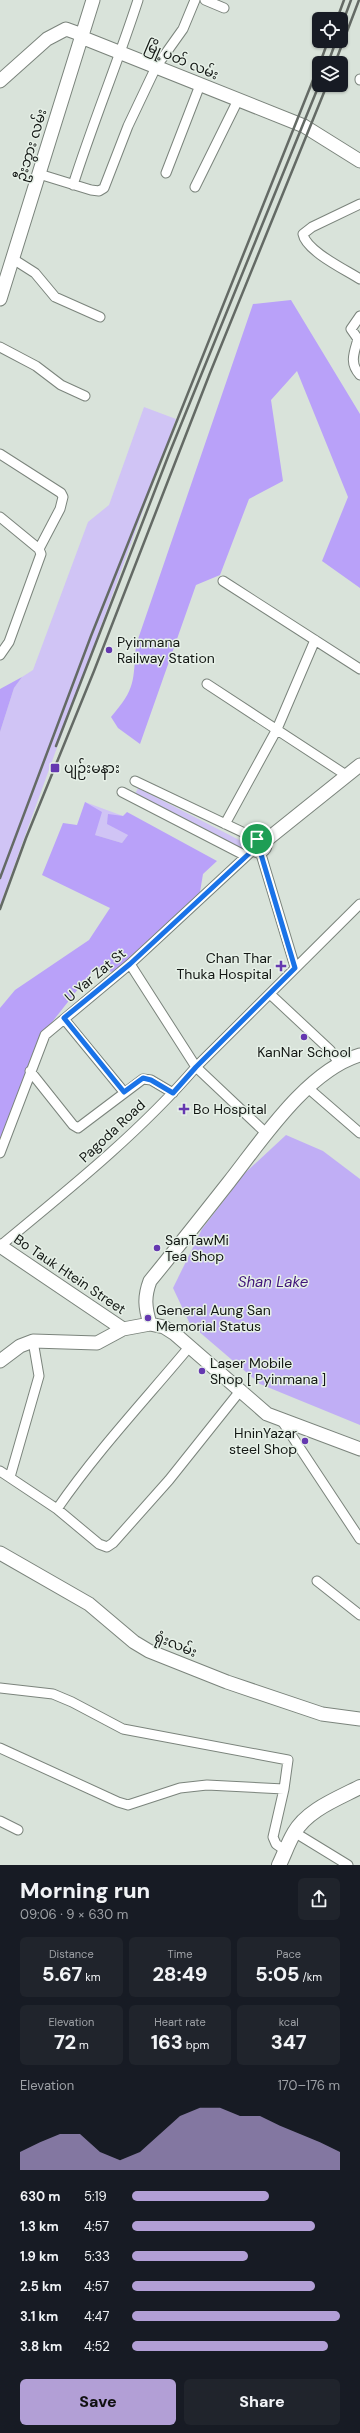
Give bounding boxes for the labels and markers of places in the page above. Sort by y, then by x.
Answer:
place label: Pyinmana Railway Station [117,633,215,667]
marker: Pyinmana Railway Station [104,645,114,655]
place label: ပျဉ်းမနား [64,758,120,780]
marker: ပျဉ်းမနား [49,762,61,774]
pin [240,822,274,856]
place label: Chan Thar Thuka Hospital [177,949,272,983]
marker: Chan Thar Thuka Hospital [275,960,287,972]
marker: KanNar School [299,1032,309,1042]
place label: KanNar School [257,1043,351,1061]
place label: Bo Hospital [193,1100,267,1118]
marker: Bo Hospital [178,1103,190,1115]
place label: SanTawMi Tea Shop [165,1231,229,1265]
marker: SanTawMi Tea Shop [152,1243,162,1253]
place label: General Aung San Memorial Status [156,1301,271,1335]
marker: General Aung San Memorial Status [143,1313,153,1323]
place label: Laser Mobile Shop [ Pyinmana ] [210,1354,326,1388]
marker: Laser Mobile Shop [ Pyinmana ] [197,1366,207,1376]
place label: HninYazar steel Shop [229,1424,297,1458]
marker: HninYazar steel Shop [300,1436,310,1446]

